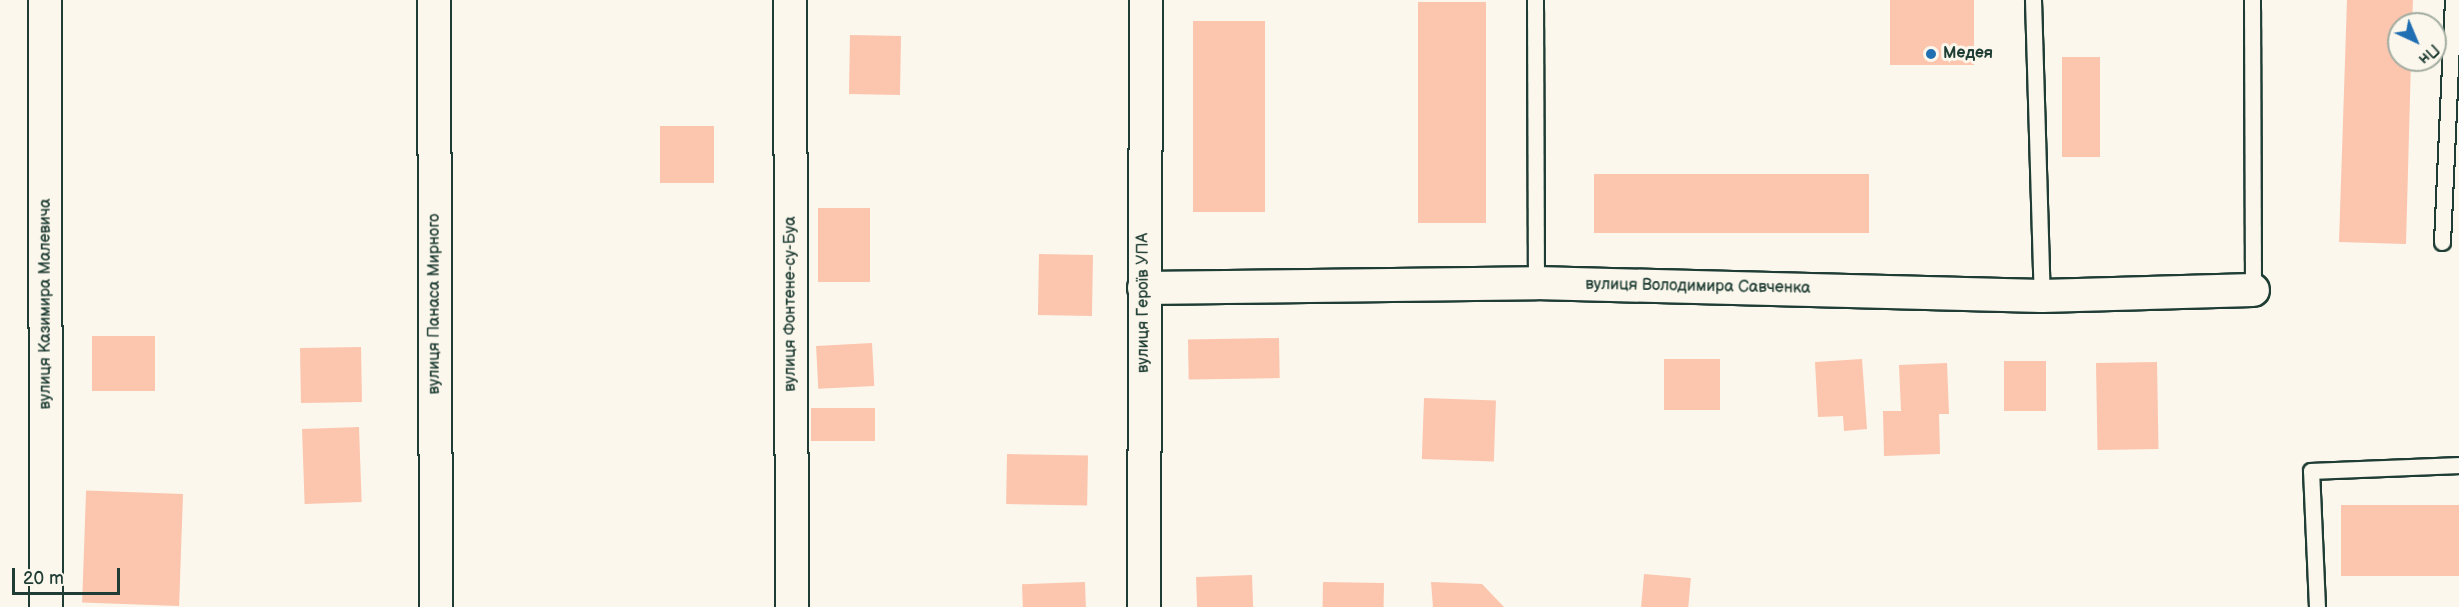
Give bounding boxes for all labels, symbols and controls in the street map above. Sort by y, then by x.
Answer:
north arrow [2387,12,2447,72]
text: Пн [2414,40,2443,68]
place label: Медея [1943,44,1993,64]
marker: Медея [1924,47,1938,61]
street label: вулиця Казимира Малевича [36,199,56,409]
street label: вулиця Панаса Мирного [425,214,445,394]
street label: вулиця Фонтене-су-Буа [781,216,801,392]
street label: вулиця Героїв УПА [1134,233,1154,373]
street label: вулиця Володимира Савченка [1585,275,1811,299]
scale bar [15,556,123,594]
text: 20 m [23,568,64,589]

